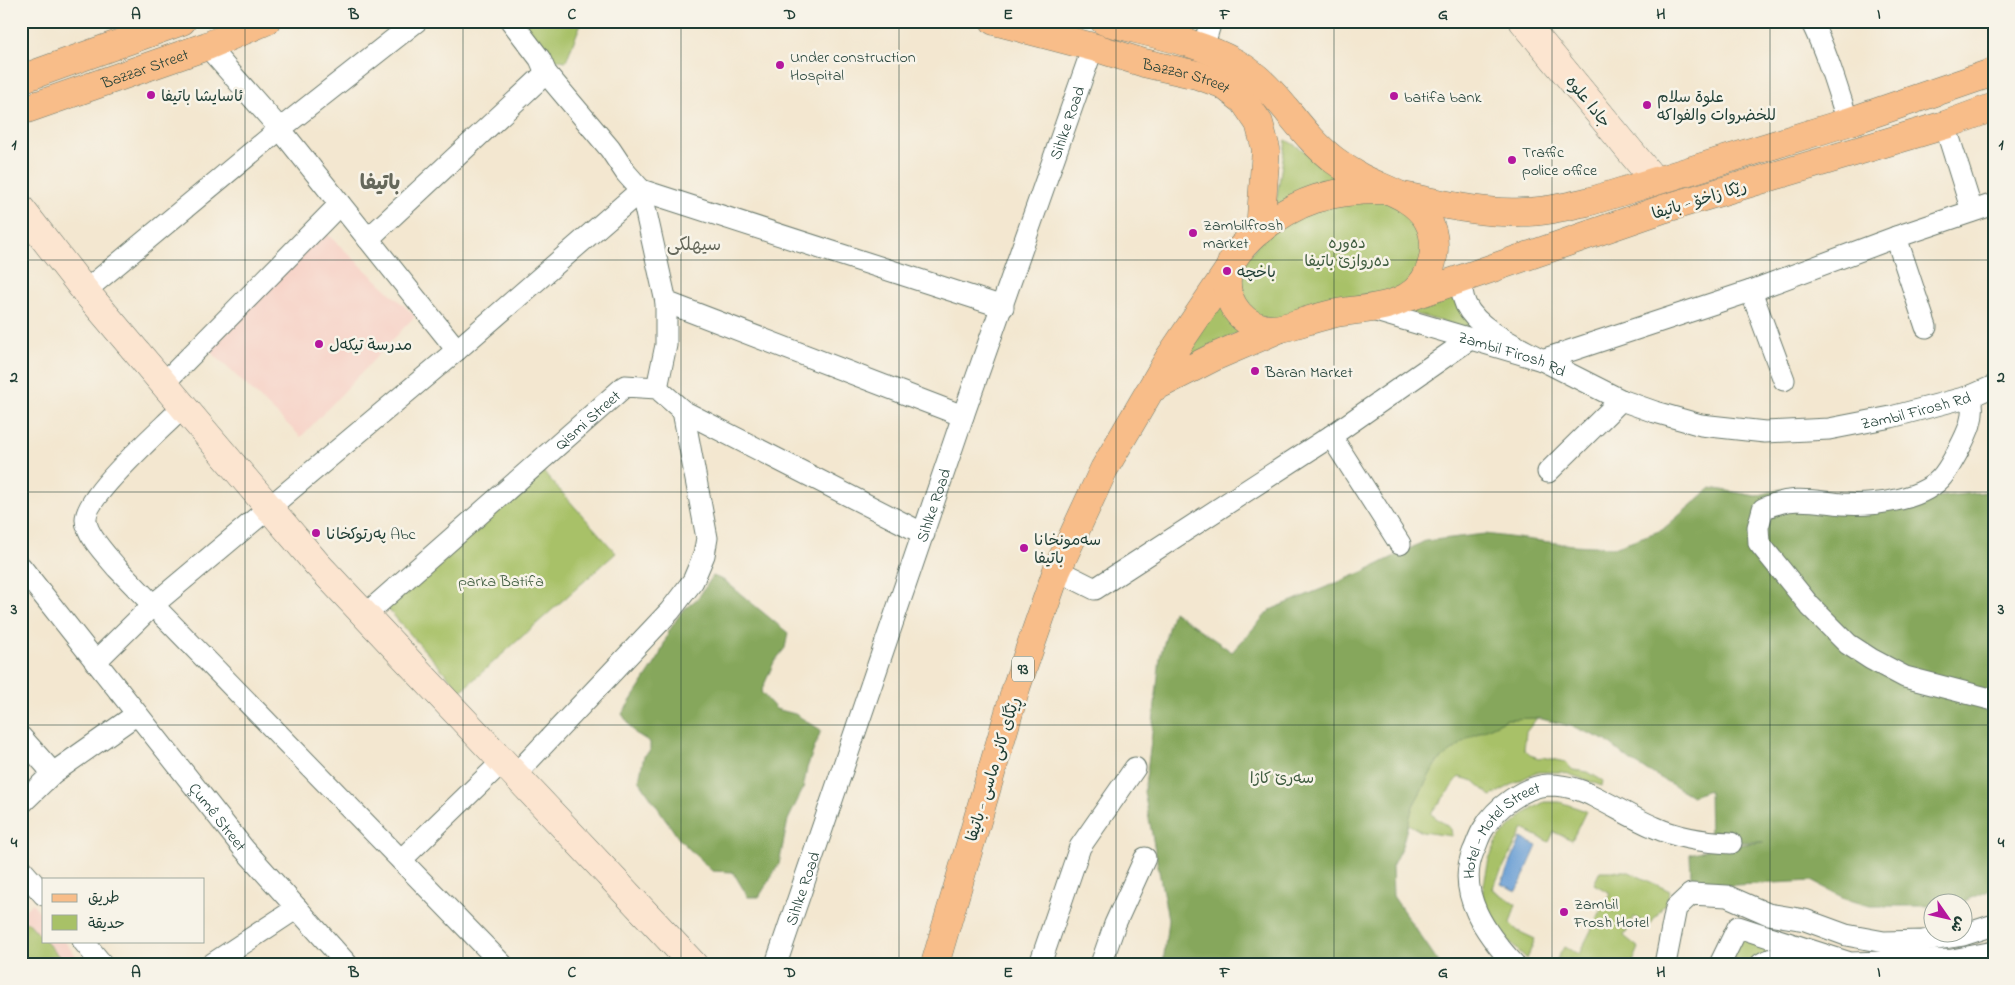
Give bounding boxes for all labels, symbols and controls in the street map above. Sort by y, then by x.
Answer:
text: A [131,3,141,27]
text: B [348,3,360,27]
text: C [568,3,577,27]
text: D [783,3,796,27]
text: E [1003,3,1013,27]
text: F [1219,3,1231,27]
text: G [1438,3,1448,27]
text: H [1656,3,1666,27]
text: I [1877,3,1881,27]
street label: Bazzar Street [98,43,193,96]
place label: Under construction Hospital [790,46,916,88]
street label: Bazzar Street [1139,53,1235,101]
marker: Under construction Hospital [774,59,786,71]
street label: جادا علوه [1559,71,1616,133]
street label: Sihlke Road [1044,83,1092,163]
place label: ئاسایشا باتیفا [161,85,243,109]
place label: batifa bank [1404,86,1482,110]
place label: علوة سلام للخضروات والفواكه [1657,86,1776,128]
marker: ئاسایشا باتیفا [145,89,157,101]
marker: batifa bank [1388,90,1400,102]
marker: علوة سلام للخضروات والفواكه [1641,99,1653,111]
text: 1 [11,133,17,157]
text: 1 [1998,133,2004,157]
place label: Traffic police office [1522,141,1598,183]
marker: Traffic police office [1506,154,1518,166]
district label: باتیفا [360,169,400,199]
street label: رێکا زاخۆ - باتیفا [1649,175,1750,227]
place label: Zambilfrosh market [1203,214,1283,256]
marker: Zambilfrosh market [1187,227,1199,239]
park label: ده‌وره‌ ده‌روازێ باتيفا [1304,232,1390,274]
district label: سيهلكى [667,233,721,259]
place label: باخچە [1237,261,1276,285]
marker: باخچە [1221,265,1233,277]
street label: Zambil Firosh Rd [1455,326,1570,384]
place label: مدرسة تيكه‌ل [329,334,412,358]
marker: مدرسة تيكه‌ل [313,338,325,350]
place label: Baran Market [1264,361,1353,385]
marker: Baran Market [1249,365,1261,377]
text: 2 [9,366,18,390]
text: 2 [1996,366,2005,390]
street label: Qismi Street [550,385,627,457]
street label: Zambil Firosh Rd [1859,387,1974,437]
street label: Sihlke Road [911,466,958,546]
place label: په‌رتوكخانا Abc [326,523,417,547]
marker: په‌رتوكخانا Abc [310,527,322,539]
place label: سه‌مونخانا باتيفا [1034,529,1101,571]
marker: سه‌مونخانا باتيفا [1018,542,1030,554]
park label: parka Batifa [458,570,544,594]
text: 3 [10,598,18,622]
text: 3 [1997,598,2005,622]
road number: 93 [1012,656,1034,682]
street label: ڕێگای کانی ماسی - باتيفا [960,694,1028,845]
park label: سەرێ کاژا [1250,767,1314,791]
street label: Hotel - Motel Street [1458,776,1544,879]
street label: Çumê Street [182,778,252,858]
text: 4 [10,831,18,855]
text: 4 [1997,831,2005,855]
street label: Sihlke Road [780,849,827,929]
legend [42,878,205,942]
text: طريق [88,887,120,909]
north arrow [1922,892,1972,942]
place label: Zambil Frosh Hotel [1573,893,1649,935]
marker: Zambil Frosh Hotel [1558,906,1570,918]
text: ش [1945,912,1971,937]
text: حديقة [88,913,125,935]
text: A [131,961,141,985]
text: B [348,961,360,985]
text: C [568,961,577,985]
text: D [783,961,796,985]
text: E [1003,961,1013,985]
text: F [1219,961,1231,985]
text: G [1438,961,1448,985]
text: H [1656,961,1666,985]
text: I [1877,961,1881,985]

